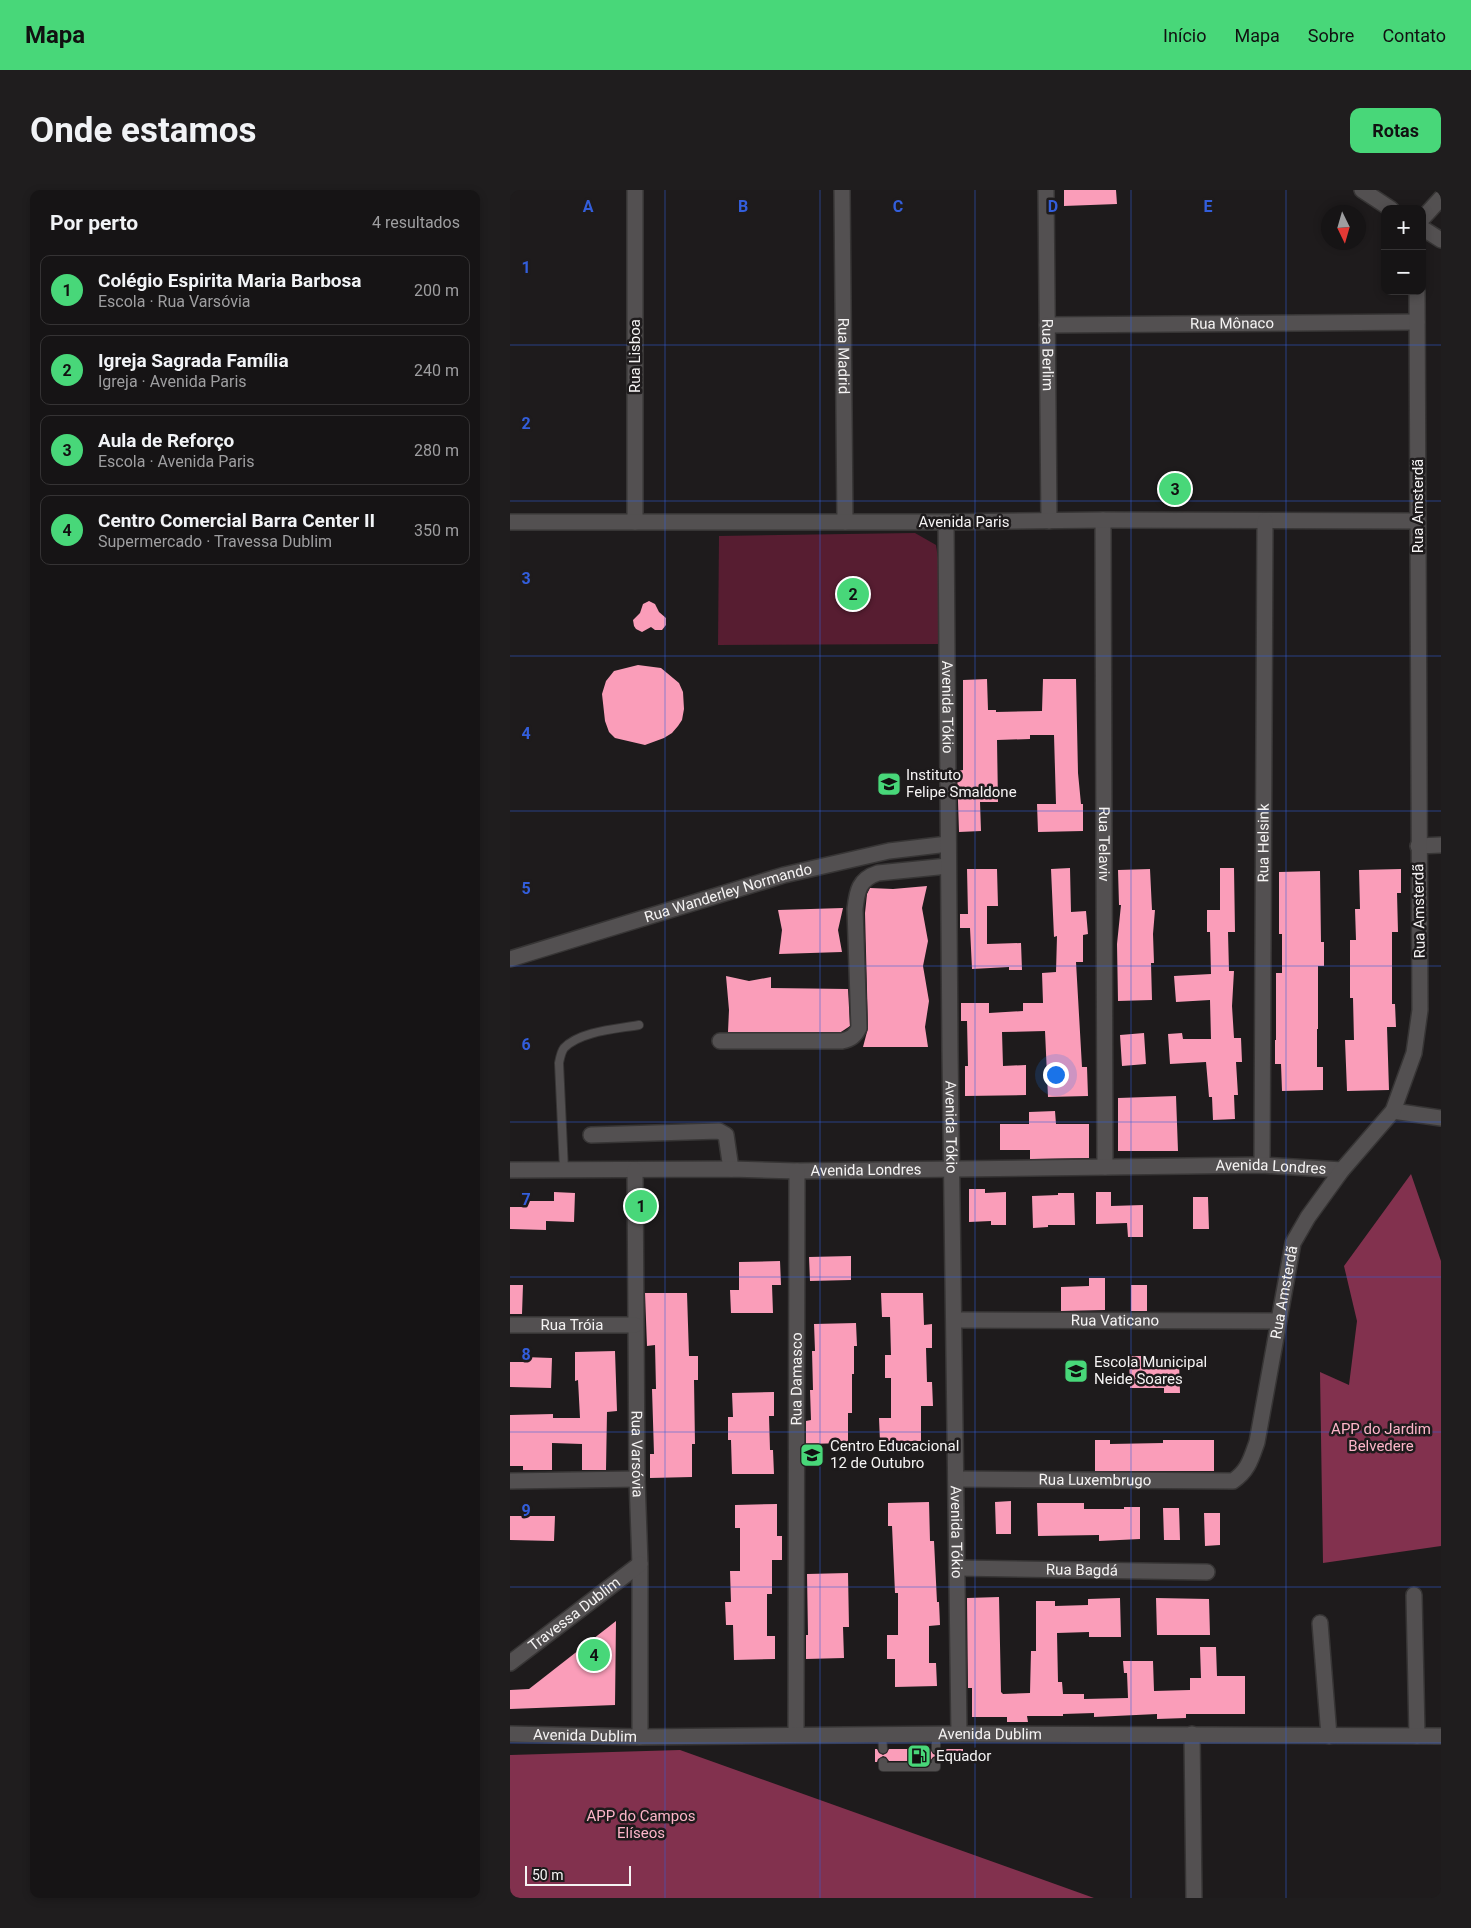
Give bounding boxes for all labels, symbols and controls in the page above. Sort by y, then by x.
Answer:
text: Mapa [25,21,85,49]
text: Início [1163,25,1206,46]
text: Mapa [1234,25,1280,46]
text: Sobre [1308,25,1354,46]
text: Contato [1382,25,1446,46]
button: Rotas [1350,108,1441,153]
text: Onde estamos [30,110,257,151]
text: A [583,197,594,216]
text: B [738,197,748,216]
text: C [893,197,903,216]
text: D [1048,197,1058,216]
text: E [1204,197,1213,216]
north arrow [1321,205,1366,250]
map controls [1381,205,1426,295]
button: + [1381,205,1426,250]
text: Por perto [50,211,138,235]
text: 4 resultados [372,213,460,232]
button: − [1381,250,1426,295]
text: 1 [521,258,531,277]
text: Colégio Espirita Maria Barbosa [98,269,362,292]
text: 1 [62,281,72,300]
text: 200 m [414,281,459,300]
text: Escola · Rua Varsóvia [98,292,250,311]
street label: Rua Mônaco [1190,314,1274,333]
street label: Rua Madrid [834,318,853,394]
street label: Rua Lisboa [626,319,644,393]
street label: Rua Berlim [1038,319,1057,391]
text: Igreja Sagrada Família [98,349,289,372]
text: 2 [62,361,72,380]
text: 240 m [414,361,459,380]
text: Igreja · Avenida Paris [98,372,247,391]
text: 2 [521,414,531,433]
text: Aula de Reforço [98,429,234,452]
text: 3 [62,441,72,460]
text: 280 m [414,441,459,460]
text: Escola · Avenida Paris [98,452,254,471]
street label: Rua Amsterdã [1409,459,1427,553]
pin: 3 [1159,470,1191,508]
text: Centro Comercial Barra Center II [98,509,375,532]
street label: Avenida Paris [919,513,1009,531]
text: 4 [62,521,72,540]
text: 350 m [414,521,459,540]
text: Supermercado · Travessa Dublim [98,532,332,551]
text: 3 [521,569,531,588]
pin: 2 [837,575,869,613]
street label: Avenida Tókio [938,660,957,754]
text: 4 [521,724,531,743]
place label: Instituto Felipe Smaldone [906,766,1017,801]
school or university icon: Instituto Felipe Smaldone [876,771,902,797]
street label: Rua Helsink [1254,803,1273,883]
street label: Rua Telaviv [1095,806,1113,882]
street label: Rua Wanderley Normando [642,860,814,926]
street label: Rua Amsterdã [1409,864,1429,958]
text: 5 [521,879,531,898]
text: 6 [521,1035,531,1054]
your location [1043,1062,1069,1088]
street label: Avenida Tókio [941,1080,961,1174]
street label: Avenida Londres [1215,1156,1327,1178]
street label: Avenida Londres [810,1160,922,1180]
pin: 1 [625,1187,657,1225]
text: 7 [521,1190,531,1209]
street label: Rua Amsterdã [1267,1244,1301,1340]
street label: Rua Vaticano [1071,1311,1159,1330]
street label: Rua Tróia [541,1316,603,1334]
street label: Rua Damasco [788,1333,806,1425]
text: 8 [521,1345,531,1364]
place label: Escola Municipal Neide Soares [1094,1353,1207,1388]
school or university icon: Escola Municipal Neide Soares [1063,1358,1089,1384]
street label: Rua Varsóvia [628,1410,647,1498]
park label: APP do Jardim Belvedere [1331,1420,1431,1455]
place label: Centro Educacional 12 de Outubro [830,1437,959,1472]
school or university icon: Centro Educacional 12 de Outubro [799,1442,825,1468]
street label: Rua Luxembrugo [1039,1471,1151,1489]
street label: Avenida Tókio [947,1485,966,1579]
text: 9 [521,1501,531,1520]
street label: Rua Bagdá [1046,1560,1118,1580]
street label: Travessa Dublim [525,1573,624,1655]
pin: 4 [578,1636,610,1674]
street label: Avenida Dublim [938,1725,1042,1743]
street label: Avenida Dublim [533,1726,637,1746]
fuel station icon: Equador [906,1743,932,1769]
place label: Equador [936,1747,991,1765]
park label: APP do Campos Elíseos [587,1807,695,1842]
scale bar [525,1863,631,1886]
text: 50 m [532,1867,564,1883]

